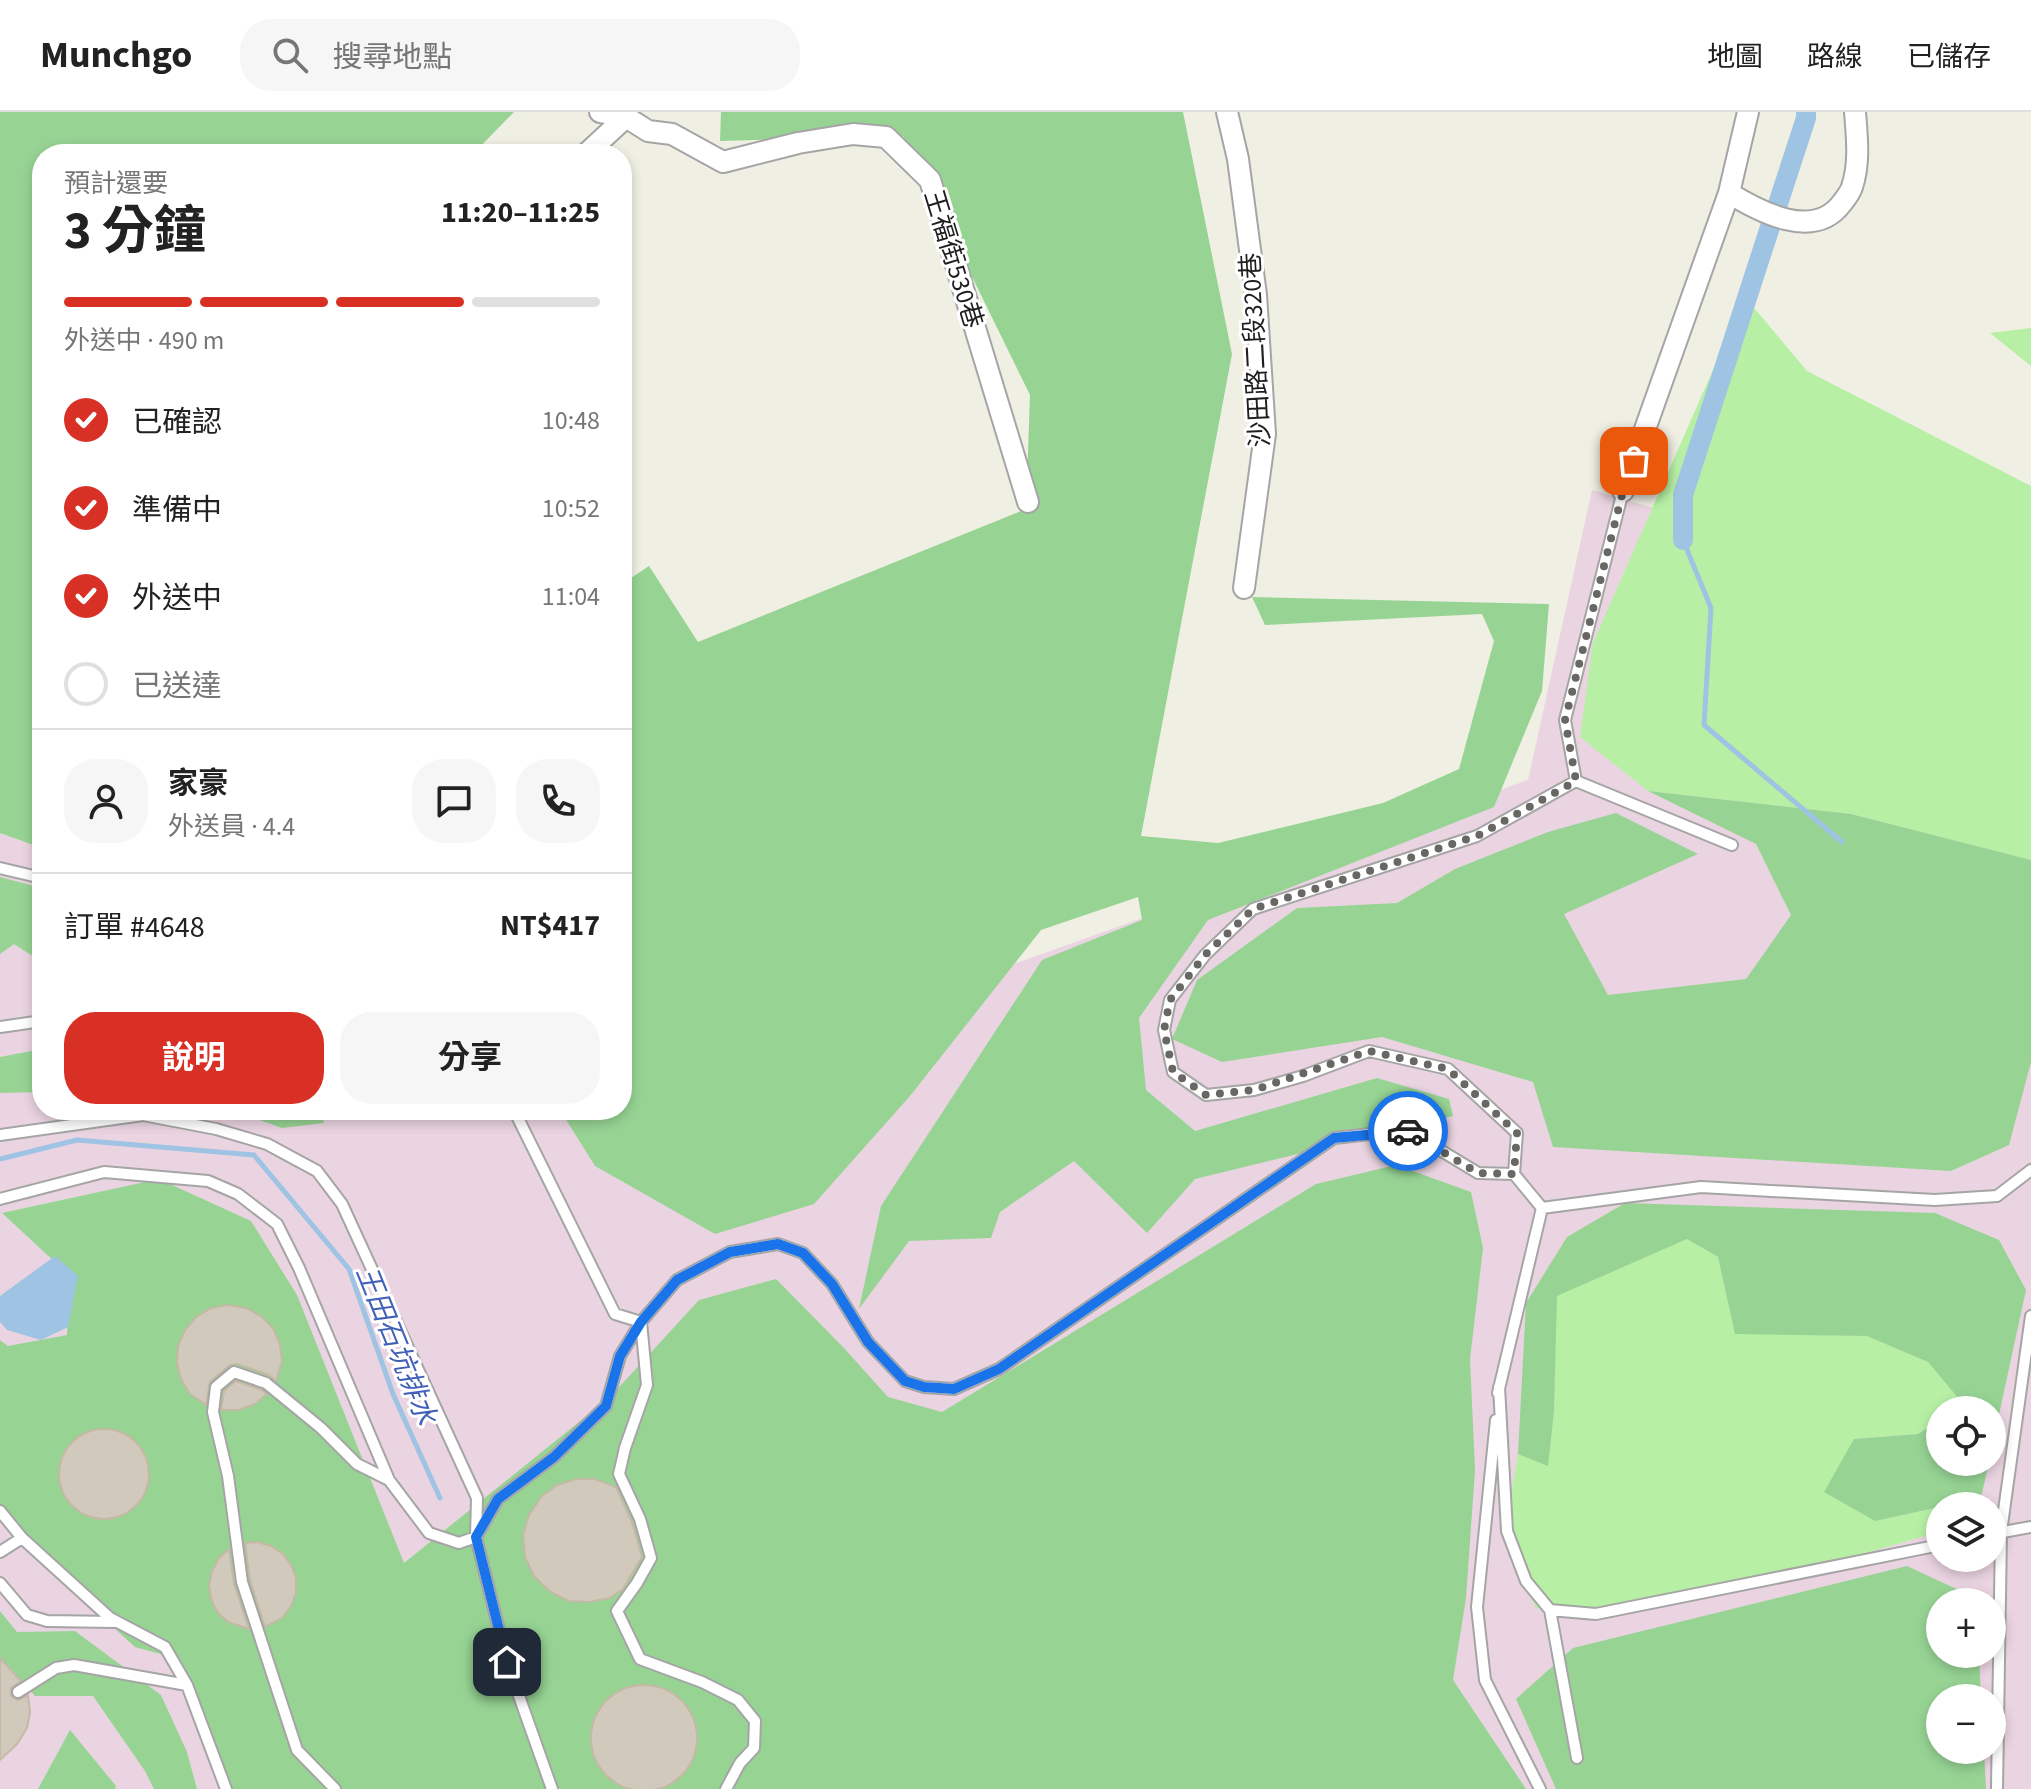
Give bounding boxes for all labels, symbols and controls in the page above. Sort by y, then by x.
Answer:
search box [240,19,800,91]
text: Munchgo [40,28,192,82]
icon: search [268,33,312,77]
text: 搜尋地點 [332,36,452,79]
text: 地圖 [1707,37,1763,77]
text: 路線 [1807,37,1863,77]
text: 已儲存 [1907,37,1991,77]
text: 預計還要 [64,165,168,202]
street label: 王福街530巷 [915,185,992,333]
text: 11:20–11:25 [441,191,600,234]
text: 3 分鐘 [64,195,206,269]
street label: 沙田路二段320巷 [1232,252,1279,448]
text: 外送中 · 490 m [64,322,224,359]
icon: check [64,398,108,442]
text: 已確認 [132,401,222,444]
text: 10:48 [542,402,600,439]
pin [1600,427,1668,495]
icon: bag [1612,439,1656,483]
icon: check [64,486,108,530]
text: 準備中 [132,489,222,532]
text: 10:52 [542,490,600,527]
icon: check [64,574,108,618]
text: 外送中 [132,577,222,620]
text: 11:04 [542,578,600,615]
text: 已送達 [132,665,222,708]
button: person [64,759,148,843]
button: chat [412,759,496,843]
button: phone [516,759,600,843]
text: 家豪 [168,762,228,805]
text: 外送員 · 4.4 [168,808,295,845]
text: NT$417 [500,904,600,947]
text: 訂單 #4648 [64,906,205,949]
button: 說明 [64,1012,324,1104]
button: 分享 [340,1012,600,1104]
courier [1368,1091,1448,1171]
icon: car [1386,1109,1430,1153]
water label: 王田石坑排水 [346,1260,447,1433]
map controls [1926,1396,2006,1764]
button: locate [1926,1396,2006,1476]
button: layers [1926,1492,2006,1572]
button: + [1926,1588,2006,1668]
pin [473,1628,541,1696]
icon: home [485,1640,529,1684]
button: − [1926,1684,2006,1764]

